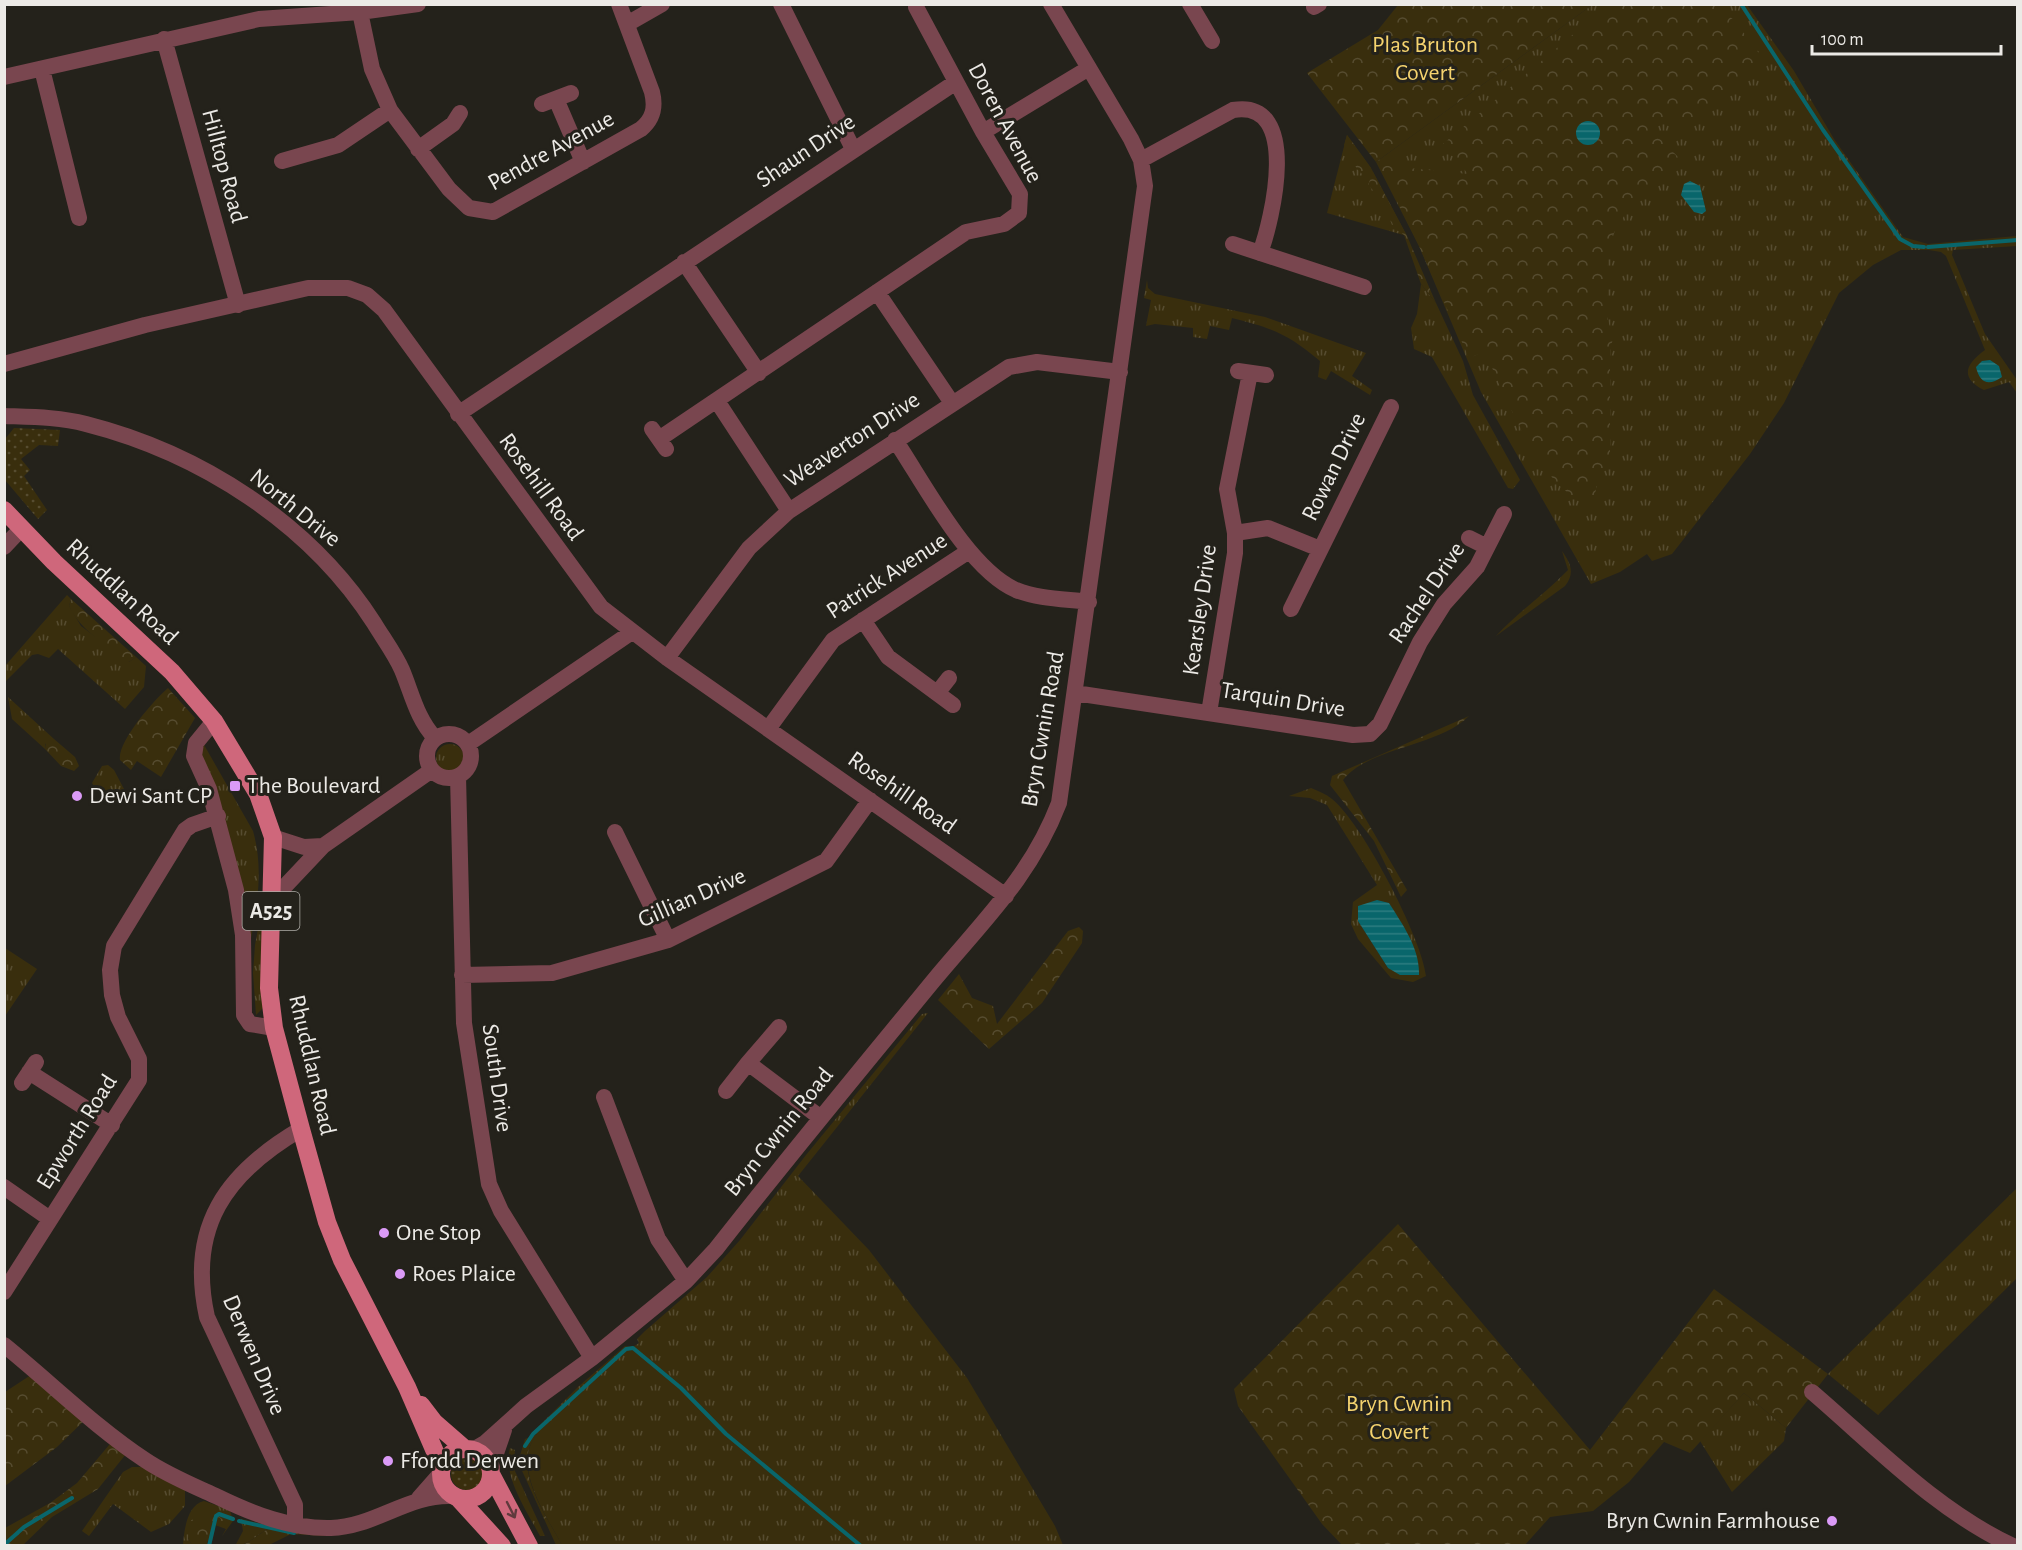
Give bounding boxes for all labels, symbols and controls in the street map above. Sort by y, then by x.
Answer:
scale bar [1812,18,2001,56]
text: 100 m [1821,31,1864,49]
park label: Plas Bruton Covert [1372,33,1478,85]
street label: Doren Avenue [963,59,1047,187]
street label: Hilltop Road [197,106,251,226]
street label: Pendre Avenue [484,107,618,195]
street label: Shaun Drive [752,109,860,193]
street label: Weaverton Drive [780,387,924,493]
street label: Rowan Drive [1298,409,1370,525]
street label: Rosehill Road [494,429,588,545]
street label: North Drive [245,464,345,552]
street label: Patrick Avenue [822,528,952,624]
street label: Rhuddlan Road [61,534,183,650]
street label: Rachel Drive [1384,538,1470,648]
street label: Kearsley Drive [1179,543,1221,677]
street label: Bryn Cwnin Road [1017,649,1069,809]
street label: Tarquin Drive [1219,678,1347,722]
street label: Rosehill Road [843,747,961,839]
place label: The Boulevard [247,774,380,798]
marker: The Boulevard [228,779,242,793]
place label: Dewi Sant CP [89,784,212,808]
marker: Dewi Sant CP [70,789,84,803]
street label: Gillian Drive [635,864,749,932]
road number: A525 [242,892,300,930]
street label: Rhuddlan Road [284,992,340,1138]
street label: South Drive [478,1022,516,1134]
street label: Bryn Cwnin Road [720,1063,838,1201]
street label: Epworth Road [32,1070,122,1194]
place label: One Stop [396,1221,481,1245]
marker: One Stop [377,1226,391,1240]
place label: Roes Plaice [412,1262,516,1286]
marker: Roes Plaice [393,1267,407,1281]
street label: Derwen Drive [218,1291,290,1419]
park label: Bryn Cwnin Covert [1346,1392,1452,1444]
place label: Ffordd Derwen [400,1449,539,1473]
marker: Ffordd Derwen [381,1454,395,1468]
one-way arrow [506,1501,517,1519]
place label: Bryn Cwnin Farmhouse [1606,1509,1820,1533]
marker: Bryn Cwnin Farmhouse [1825,1514,1839,1528]

